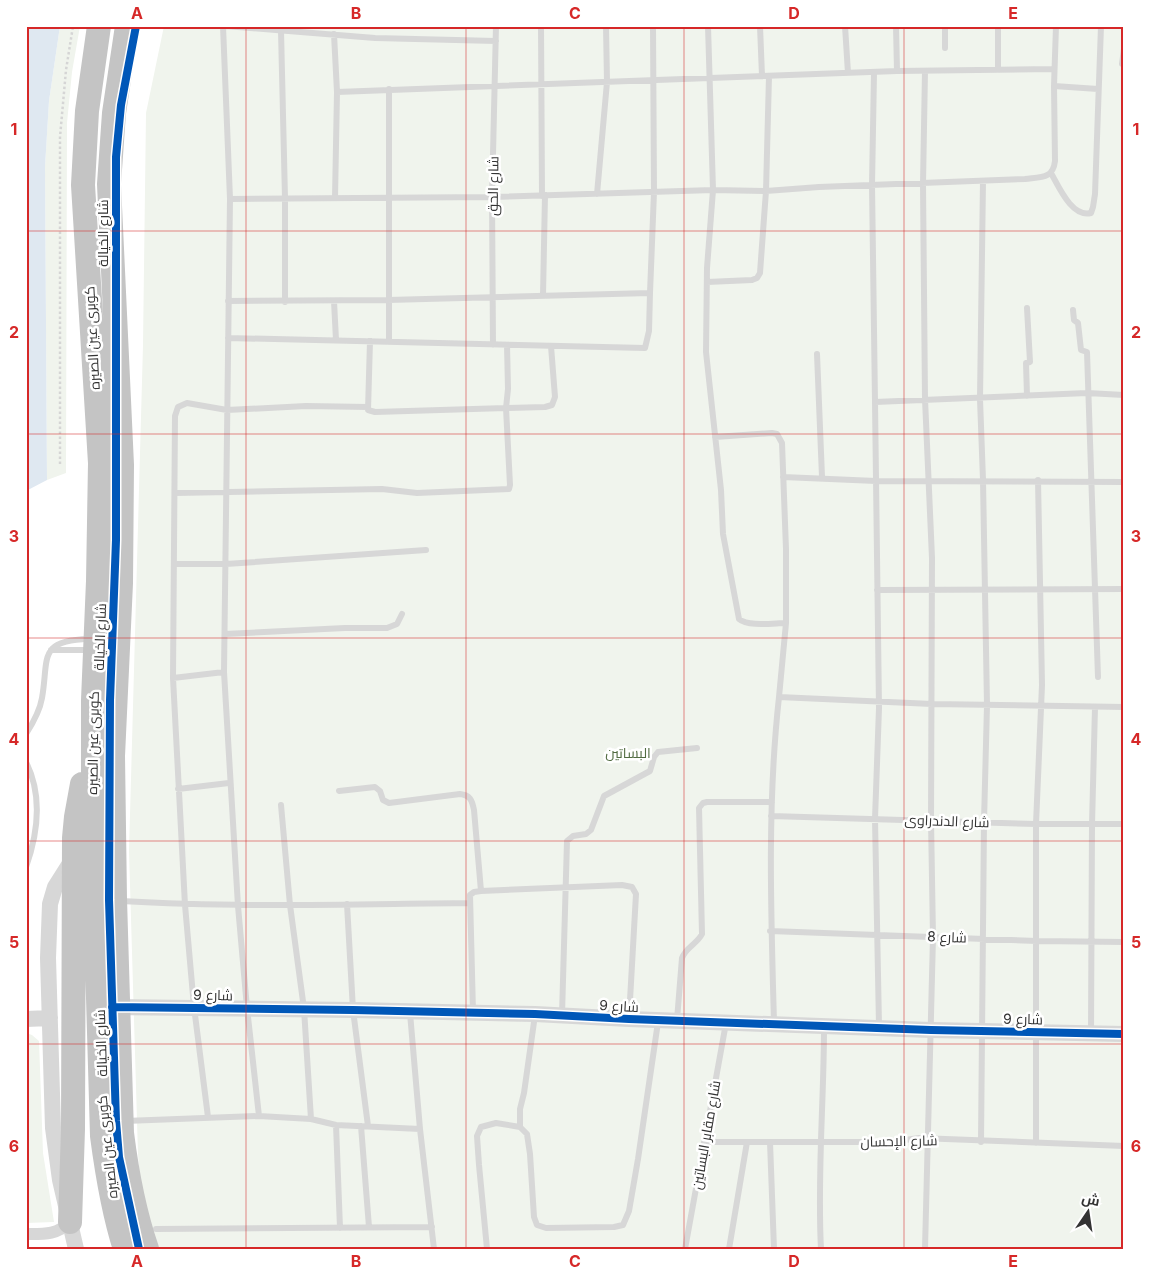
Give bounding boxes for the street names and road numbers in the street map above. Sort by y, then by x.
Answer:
street label: شارع الحق [483,156,503,216]
street label: شارع الخيالة [94,199,112,267]
street label: كوبرى عين الصيره [80,286,103,390]
street label: شارع الخيالة [90,603,110,671]
street label: كوبرى عين الصيره [83,691,102,795]
street label: شارع الدندراوى [904,811,990,831]
street label: شارع 8 [927,927,967,947]
street label: شارع 9 [193,986,233,1004]
street label: شارع 9 [599,996,639,1016]
street label: شارع الخيالة [91,1009,111,1077]
street label: شارع 9 [1003,1010,1043,1028]
street label: شارع مقابر البساتين [688,1079,724,1191]
street label: كوبرى عين الصيره [93,1095,120,1199]
street label: شارع الإحسان [860,1131,938,1151]

